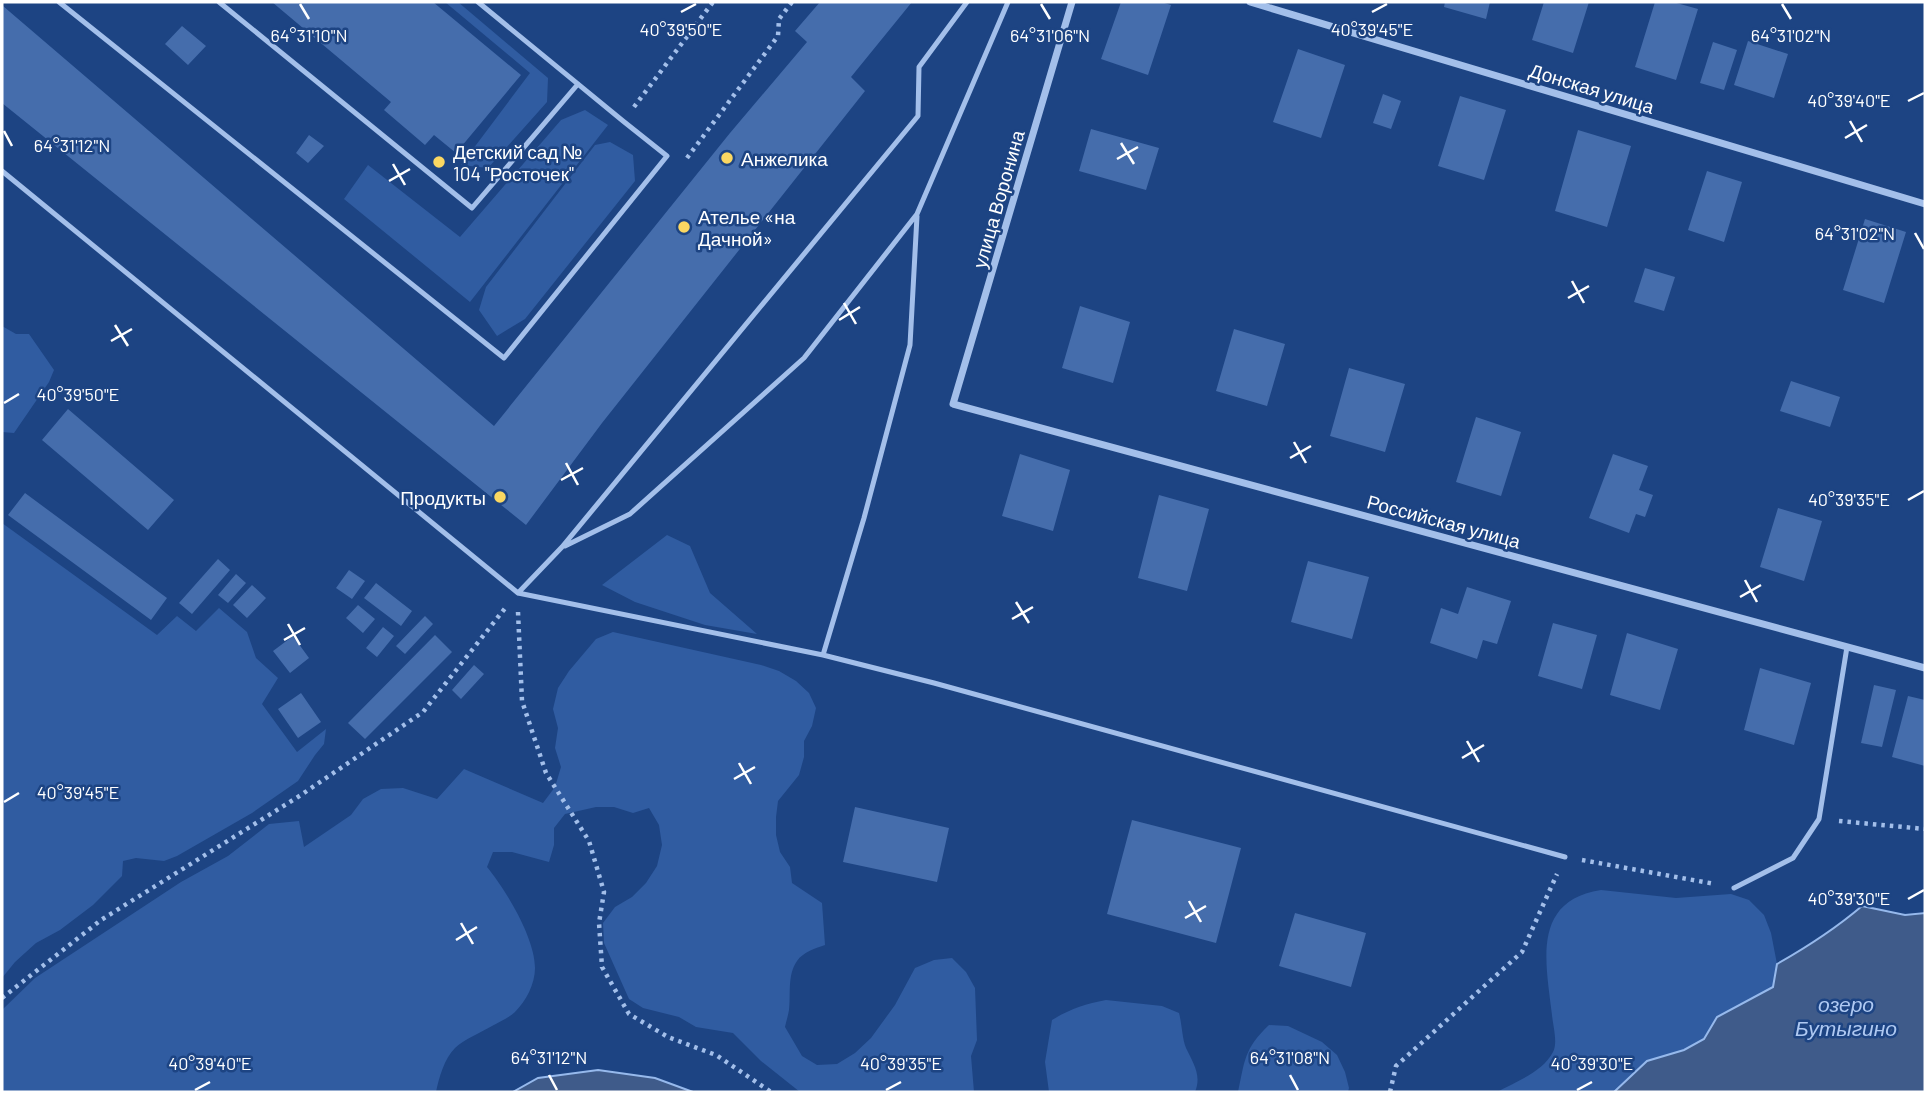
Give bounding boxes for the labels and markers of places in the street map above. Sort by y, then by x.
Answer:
place label: Детский сад № 104 "Росточек" [453,140,582,185]
place label: Анжелика [741,147,828,170]
marker: Анжелика [719,150,735,166]
marker: Детский сад № 104 "Росточек" [431,154,447,170]
place label: Ателье «на Дачной» [698,205,796,250]
marker: Ателье «на Дачной» [676,219,692,235]
place label: Продукты [400,486,486,509]
marker: Продукты [492,489,508,505]

